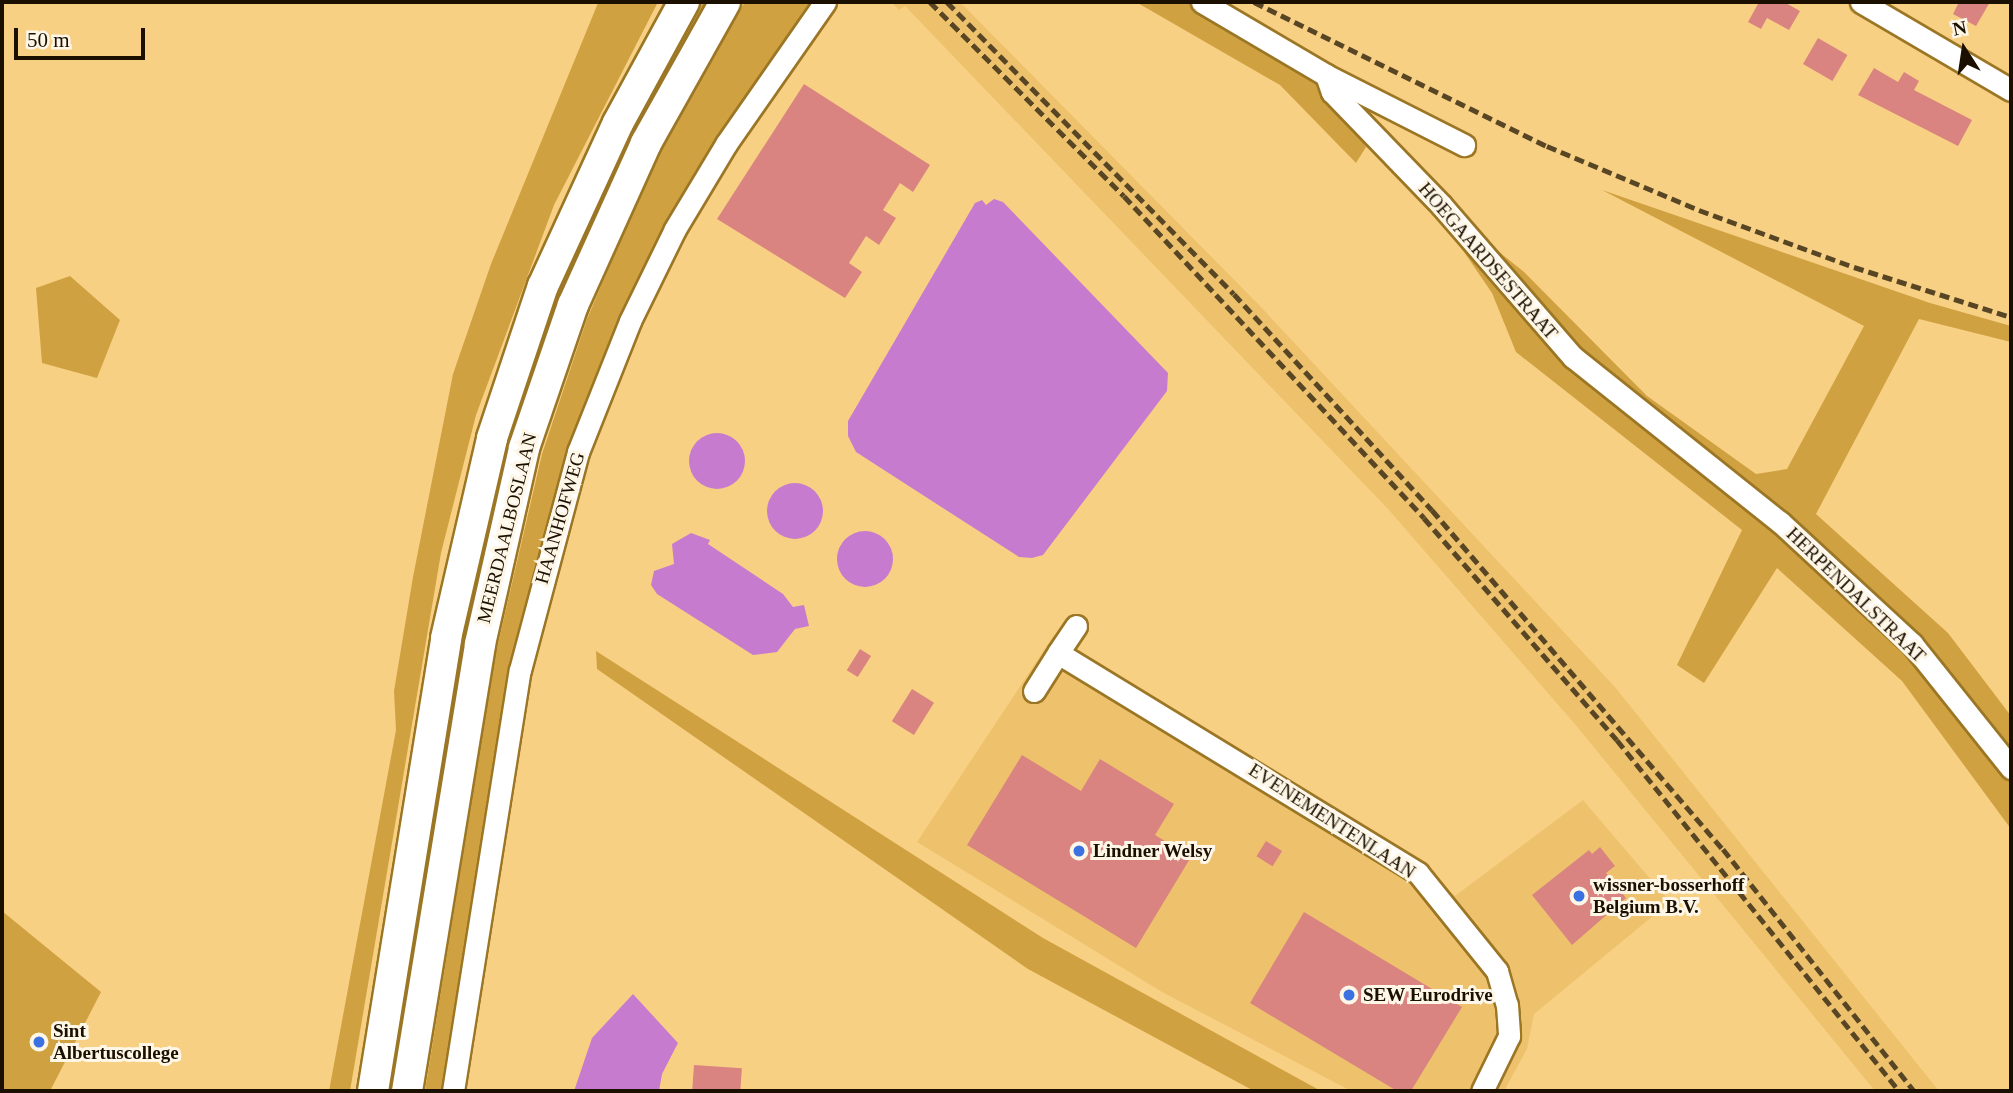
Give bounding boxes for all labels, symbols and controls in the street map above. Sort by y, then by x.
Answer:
scale bar [18,14,149,58]
north arrow [1929,14,1999,84]
text: N [1951,16,1968,40]
text: 50 m [27,28,70,52]
street label: HOEGAARDSESTRAAT [1414,178,1562,344]
street label: MEERDAALBOSLAAN [472,431,542,625]
street label: HAANHOFWEG [530,449,590,587]
street label: HERPENDALSTRAAT [1782,523,1930,667]
street label: EVENEMENTENLAAN [1244,759,1420,883]
place label: Lindner Welsy [1093,840,1213,862]
marker: Lindner Welsy [1071,843,1087,859]
place label: wissner-bosserhoff Belgium B.V. [1593,874,1744,918]
marker: wissner-bosserhoff Belgium B.V. [1571,888,1587,904]
place label: SEW Eurodrive [1363,984,1493,1006]
marker: SEW Eurodrive [1341,987,1357,1003]
place label: Sint Albertuscollege [53,1020,179,1064]
marker: Sint Albertuscollege [31,1034,47,1050]

